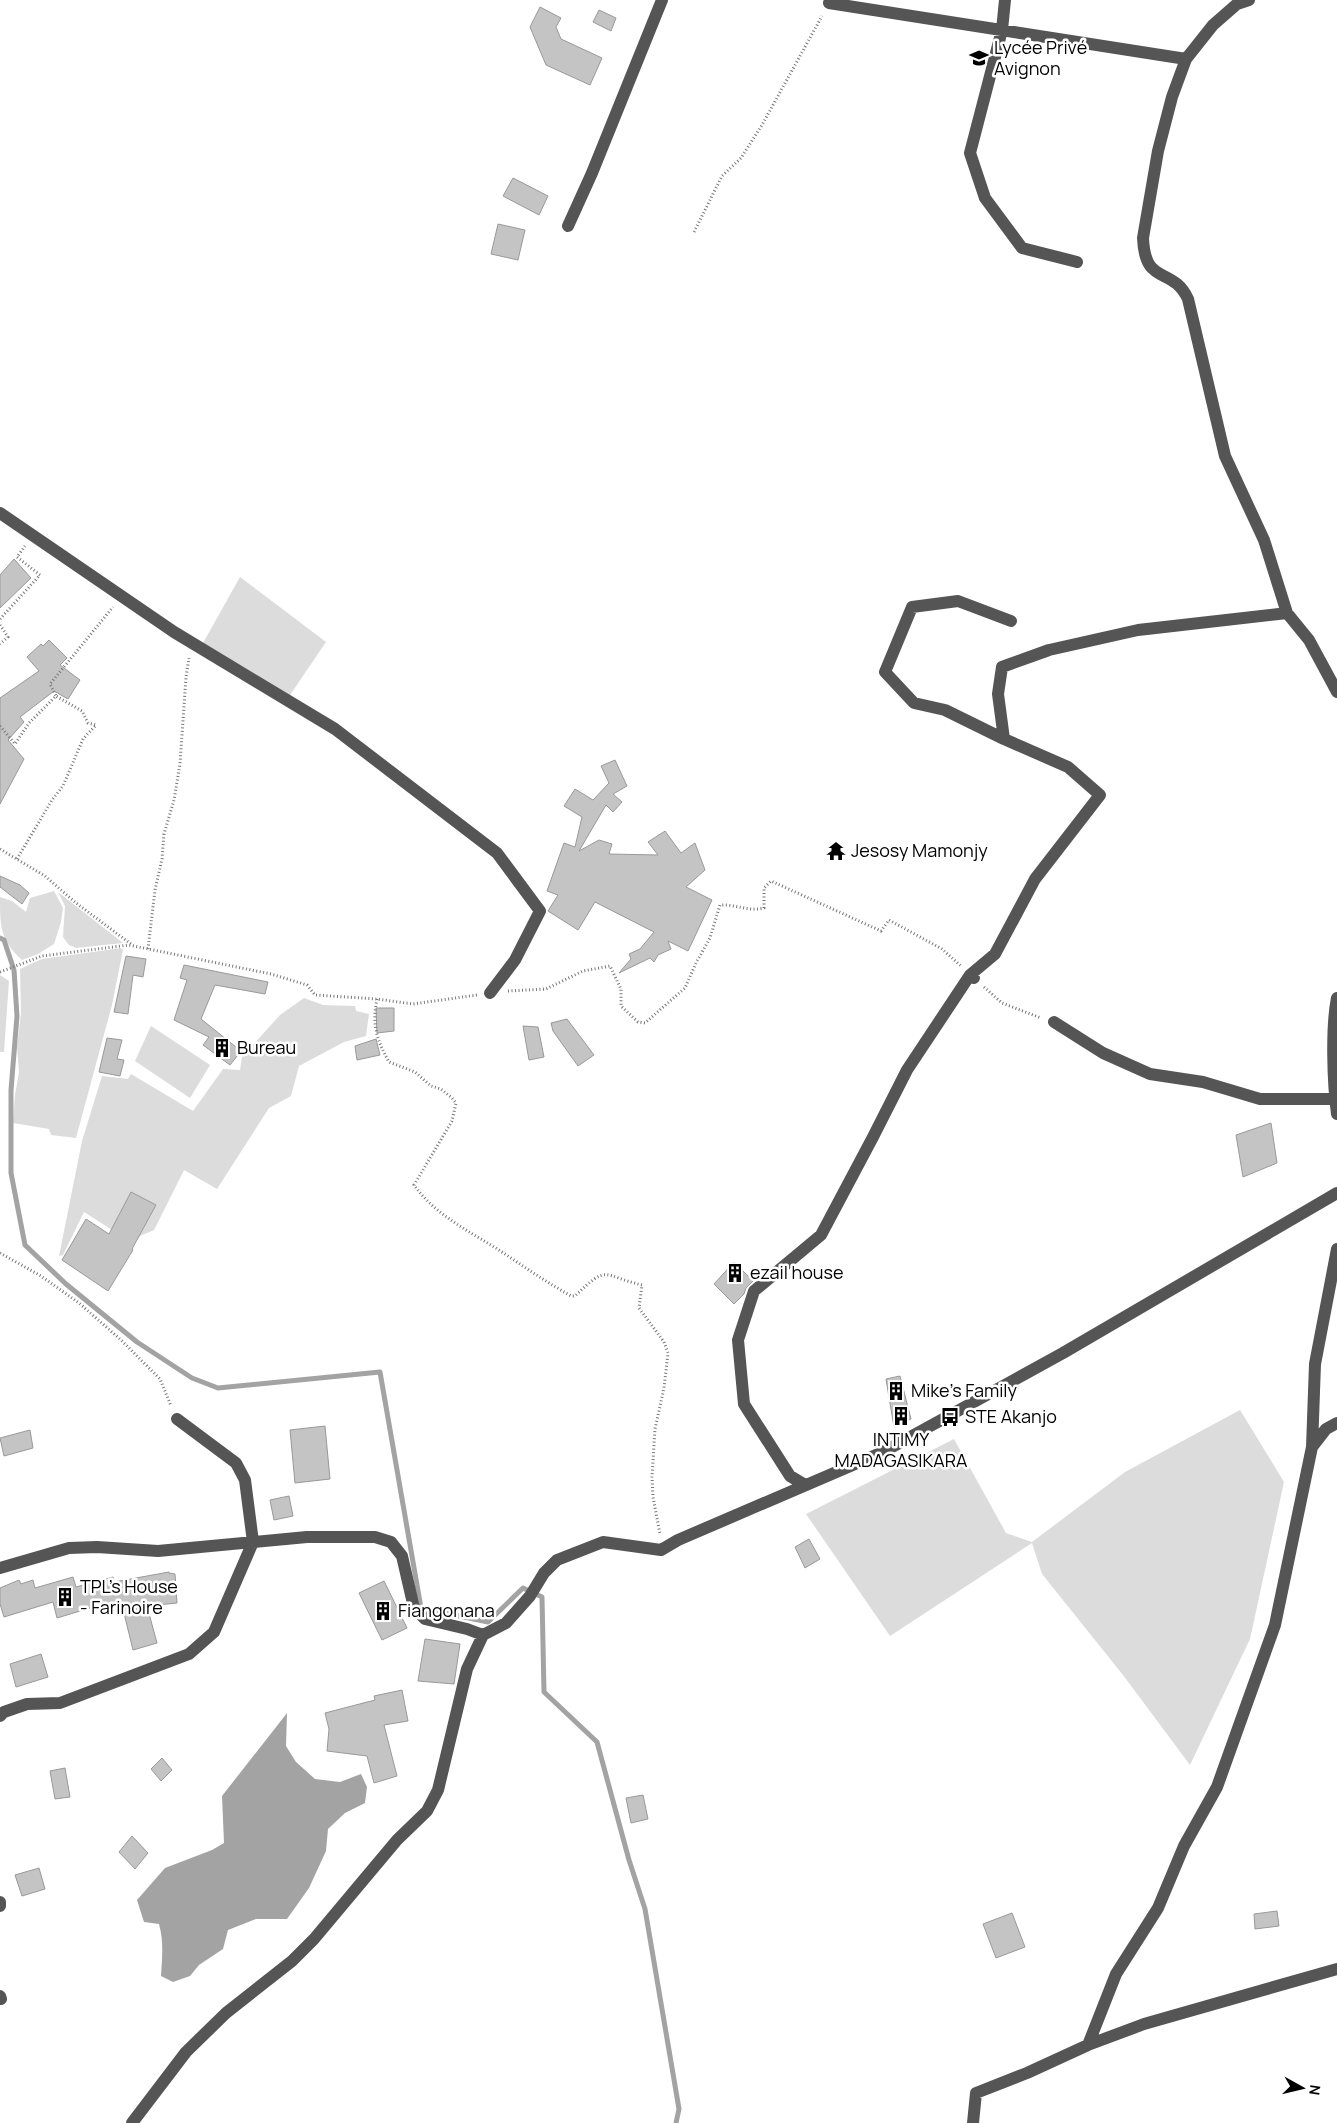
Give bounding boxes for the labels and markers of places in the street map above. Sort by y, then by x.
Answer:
place label: Lycée Privé Avignon [994,35,1087,80]
school or university icon: Lycée Privé Avignon [968,47,990,69]
place label: Jesosy Mamonjy [851,838,988,862]
temple icon: Jesosy Mamonjy [825,840,847,862]
place label: Bureau [237,1035,296,1059]
building icon: Bureau [211,1037,233,1059]
place label: ezail house [750,1260,844,1284]
building icon: ezail house [724,1262,746,1284]
place label: Mike's Family [911,1378,1018,1402]
building icon: Mike's Family [885,1380,907,1402]
place label: STE Akanjo [965,1404,1057,1428]
building icon: INTIMY MADAGASIKARA [890,1405,912,1427]
bus stop icon: STE Akanjo [939,1406,961,1428]
place label: INTIMY MADAGASIKARA [835,1427,968,1472]
place label: TPL's House - Farinoire [80,1574,178,1619]
building icon: TPL's House - Farinoire [54,1586,76,1608]
place label: Fiangonana [398,1598,495,1622]
building icon: Fiangonana [372,1600,394,1622]

